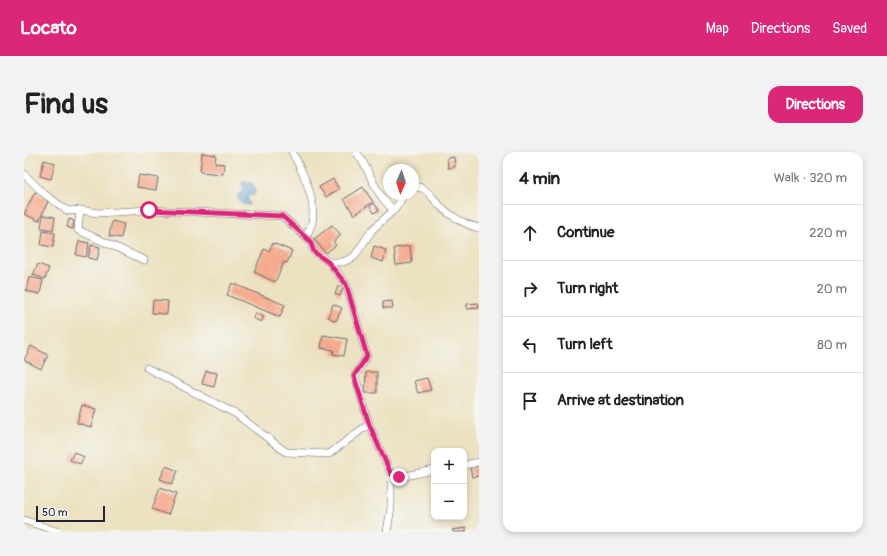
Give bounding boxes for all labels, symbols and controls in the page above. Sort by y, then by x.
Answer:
text: Locato [20,16,77,40]
text: Map [706,20,729,37]
text: Directions [751,20,810,37]
text: Saved [832,20,867,37]
button: Directions [768,86,863,123]
text: Find us [24,87,108,122]
north arrow [383,164,419,200]
text: 4 min [519,168,560,189]
text: Walk · 320 m [774,170,847,186]
route start [140,201,158,219]
icon: ahead [519,222,541,244]
text: Continue [557,223,615,242]
text: 220 m [809,225,847,241]
icon: right [519,278,541,300]
text: Turn right [557,279,618,298]
text: 20 m [816,281,847,297]
icon: left [519,334,541,356]
text: Turn left [557,335,613,354]
text: 80 m [817,337,847,353]
icon: arrive [519,390,541,412]
text: Arrive at destination [557,391,684,410]
map controls [431,448,467,520]
button: + [431,448,467,484]
route end [390,468,408,486]
button: − [431,484,467,520]
scale bar [36,504,105,523]
text: 50 m [42,506,68,519]

